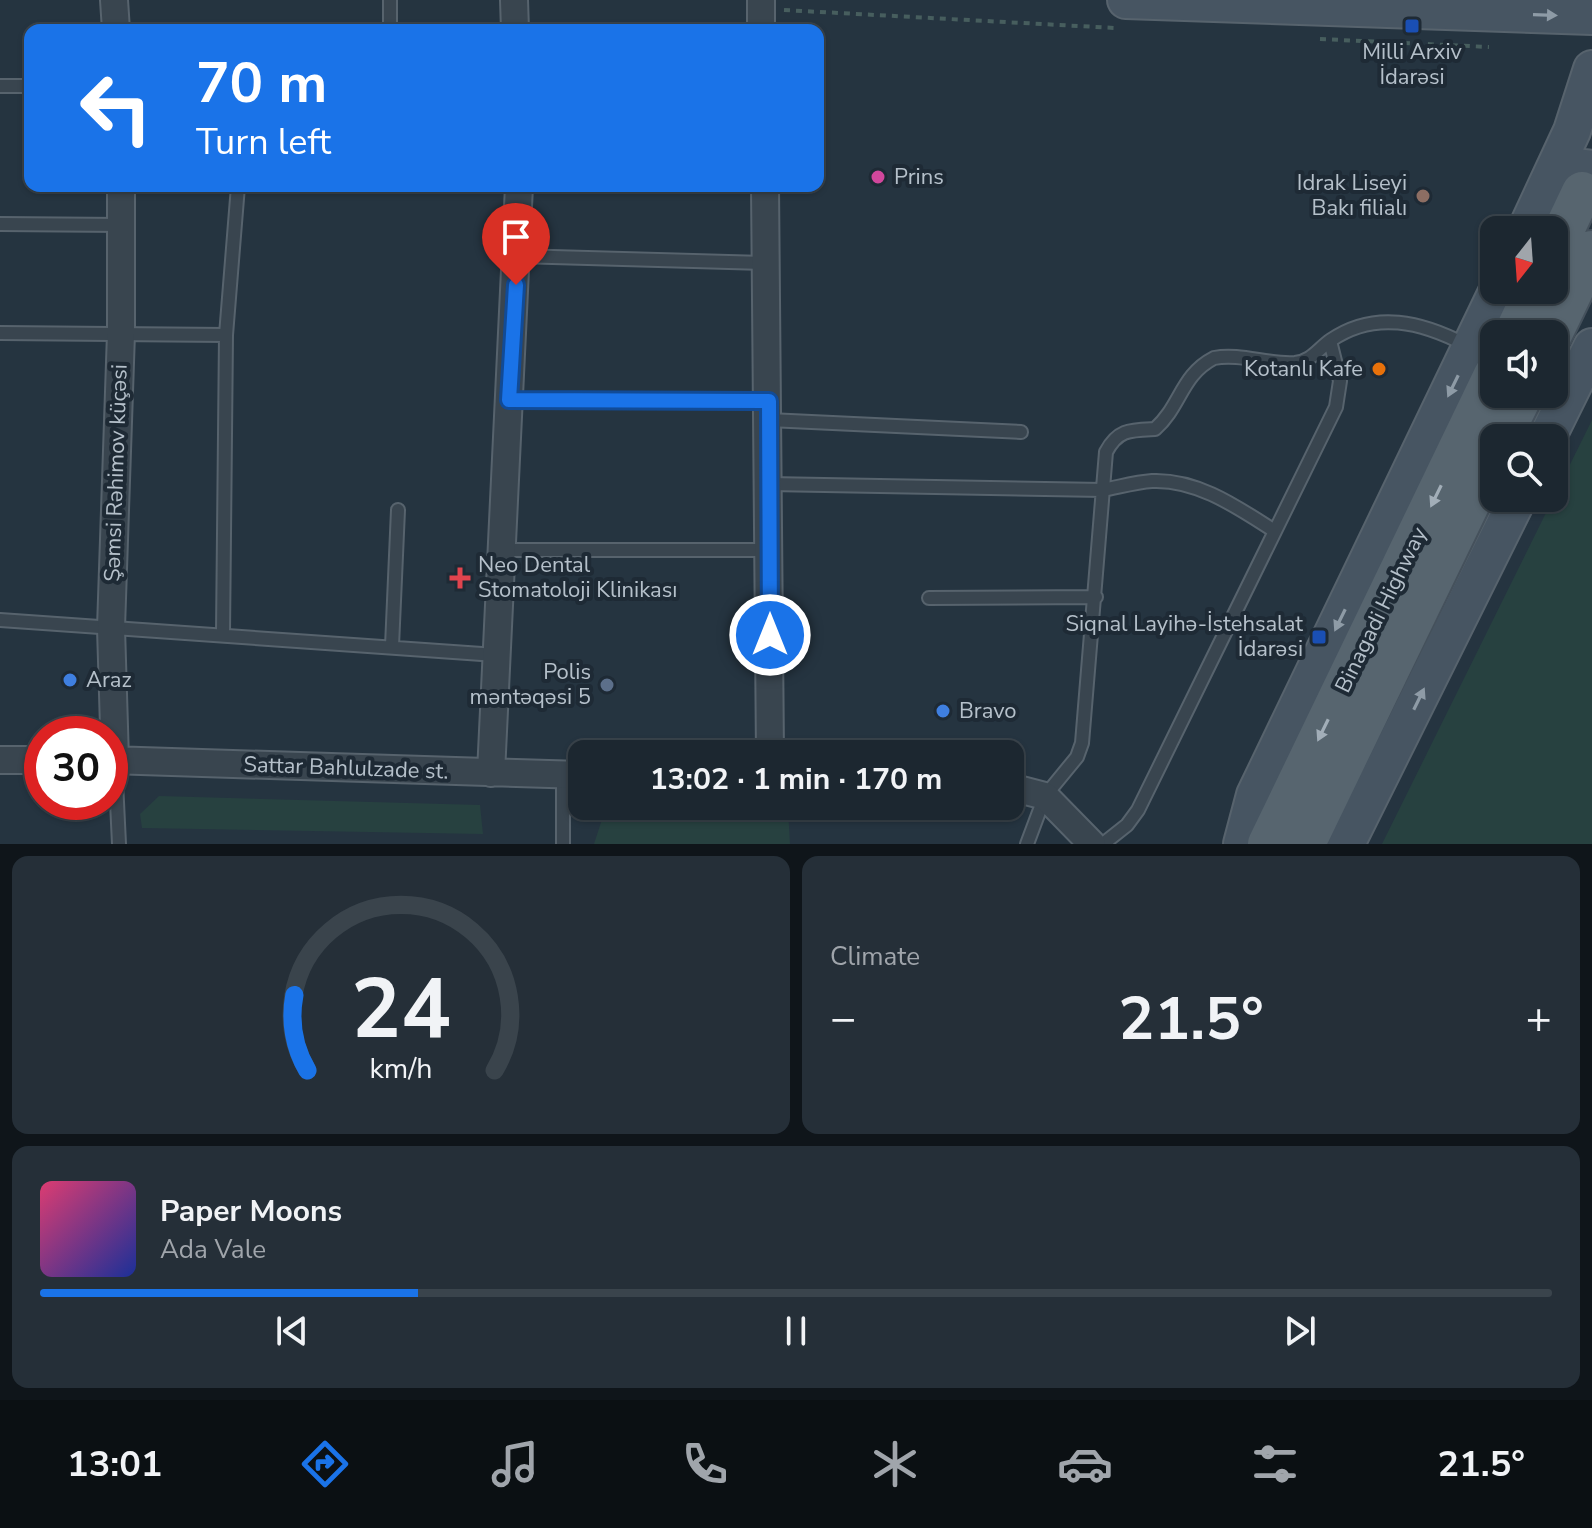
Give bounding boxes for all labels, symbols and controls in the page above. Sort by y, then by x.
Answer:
one-way arrow [1533,8,1558,21]
marker: Milli Arxiv İdarəsi [1403,17,1421,35]
place label: Milli Arxiv İdarəsi [1362,37,1463,92]
text: 70 m [196,45,327,122]
icon: left [64,56,168,160]
text: Turn left [196,118,331,167]
place label: Prins [894,162,944,192]
marker: Prins [869,168,887,186]
place label: Idrak Liseyi Bakı filialı [1297,168,1407,223]
marker: Idrak Liseyi Bakı filialı [1414,187,1432,205]
pin [482,203,550,285]
icon: arrive [494,215,538,259]
north arrow [1480,216,1568,304]
map controls [1480,216,1568,512]
button: sound [1480,320,1568,408]
place label: Kotanlı Kafe [1244,354,1363,384]
marker: Kotanlı Kafe [1370,360,1388,378]
street label: Şəmsi Rəhimov küçəsi [97,364,135,582]
one-way arrow [1446,374,1460,397]
button: search [1480,424,1568,512]
one-way arrow [1429,484,1443,507]
street label: Binagadi Highway [1328,522,1434,698]
place label: Neo Dental Stomatoloji Klinikası [478,550,677,605]
marker: Neo Dental Stomatoloji Klinikası [449,567,471,589]
position arrow [728,593,812,677]
one-way arrow [1333,608,1347,632]
place label: Siqnal Layihə-İstehsalat İdarəsi [1065,609,1303,664]
marker: Siqnal Layihə-İstehsalat İdarəsi [1310,628,1328,646]
place label: Polis məntəqəsi 5 [470,657,591,712]
place label: Araz [86,665,132,695]
marker: Araz [61,671,79,689]
marker: Polis məntəqəsi 5 [598,676,616,694]
one-way arrow [1412,688,1425,711]
place label: Bravo [959,696,1017,726]
marker: Bravo [934,702,952,720]
speed limit sign: 30 [24,716,128,820]
one-way arrow [1316,718,1330,742]
street label: Sattar Bahlulzade st. [243,749,449,787]
text: 13:02 · 1 min · 170 m [650,759,942,800]
text: Climate [830,939,920,974]
text: 24 [351,953,451,1066]
text: 21.5° [1118,978,1264,1060]
text: − [830,989,856,1049]
text: + [1526,989,1552,1049]
text: km/h [370,1049,432,1088]
text: Paper Moons [160,1191,342,1232]
text: Ada Vale [160,1232,266,1267]
icon: previous [270,1309,314,1353]
icon: pause [774,1309,818,1353]
icon: next [1278,1309,1322,1353]
icon: directions [297,1436,353,1492]
icon: music [487,1436,543,1492]
icon: phone [677,1436,733,1492]
icon: climate [867,1436,923,1492]
icon: car [1057,1436,1113,1492]
icon: filters [1247,1436,1303,1492]
text: 13:01 [67,1440,162,1489]
text: 21.5° [1438,1440,1525,1489]

